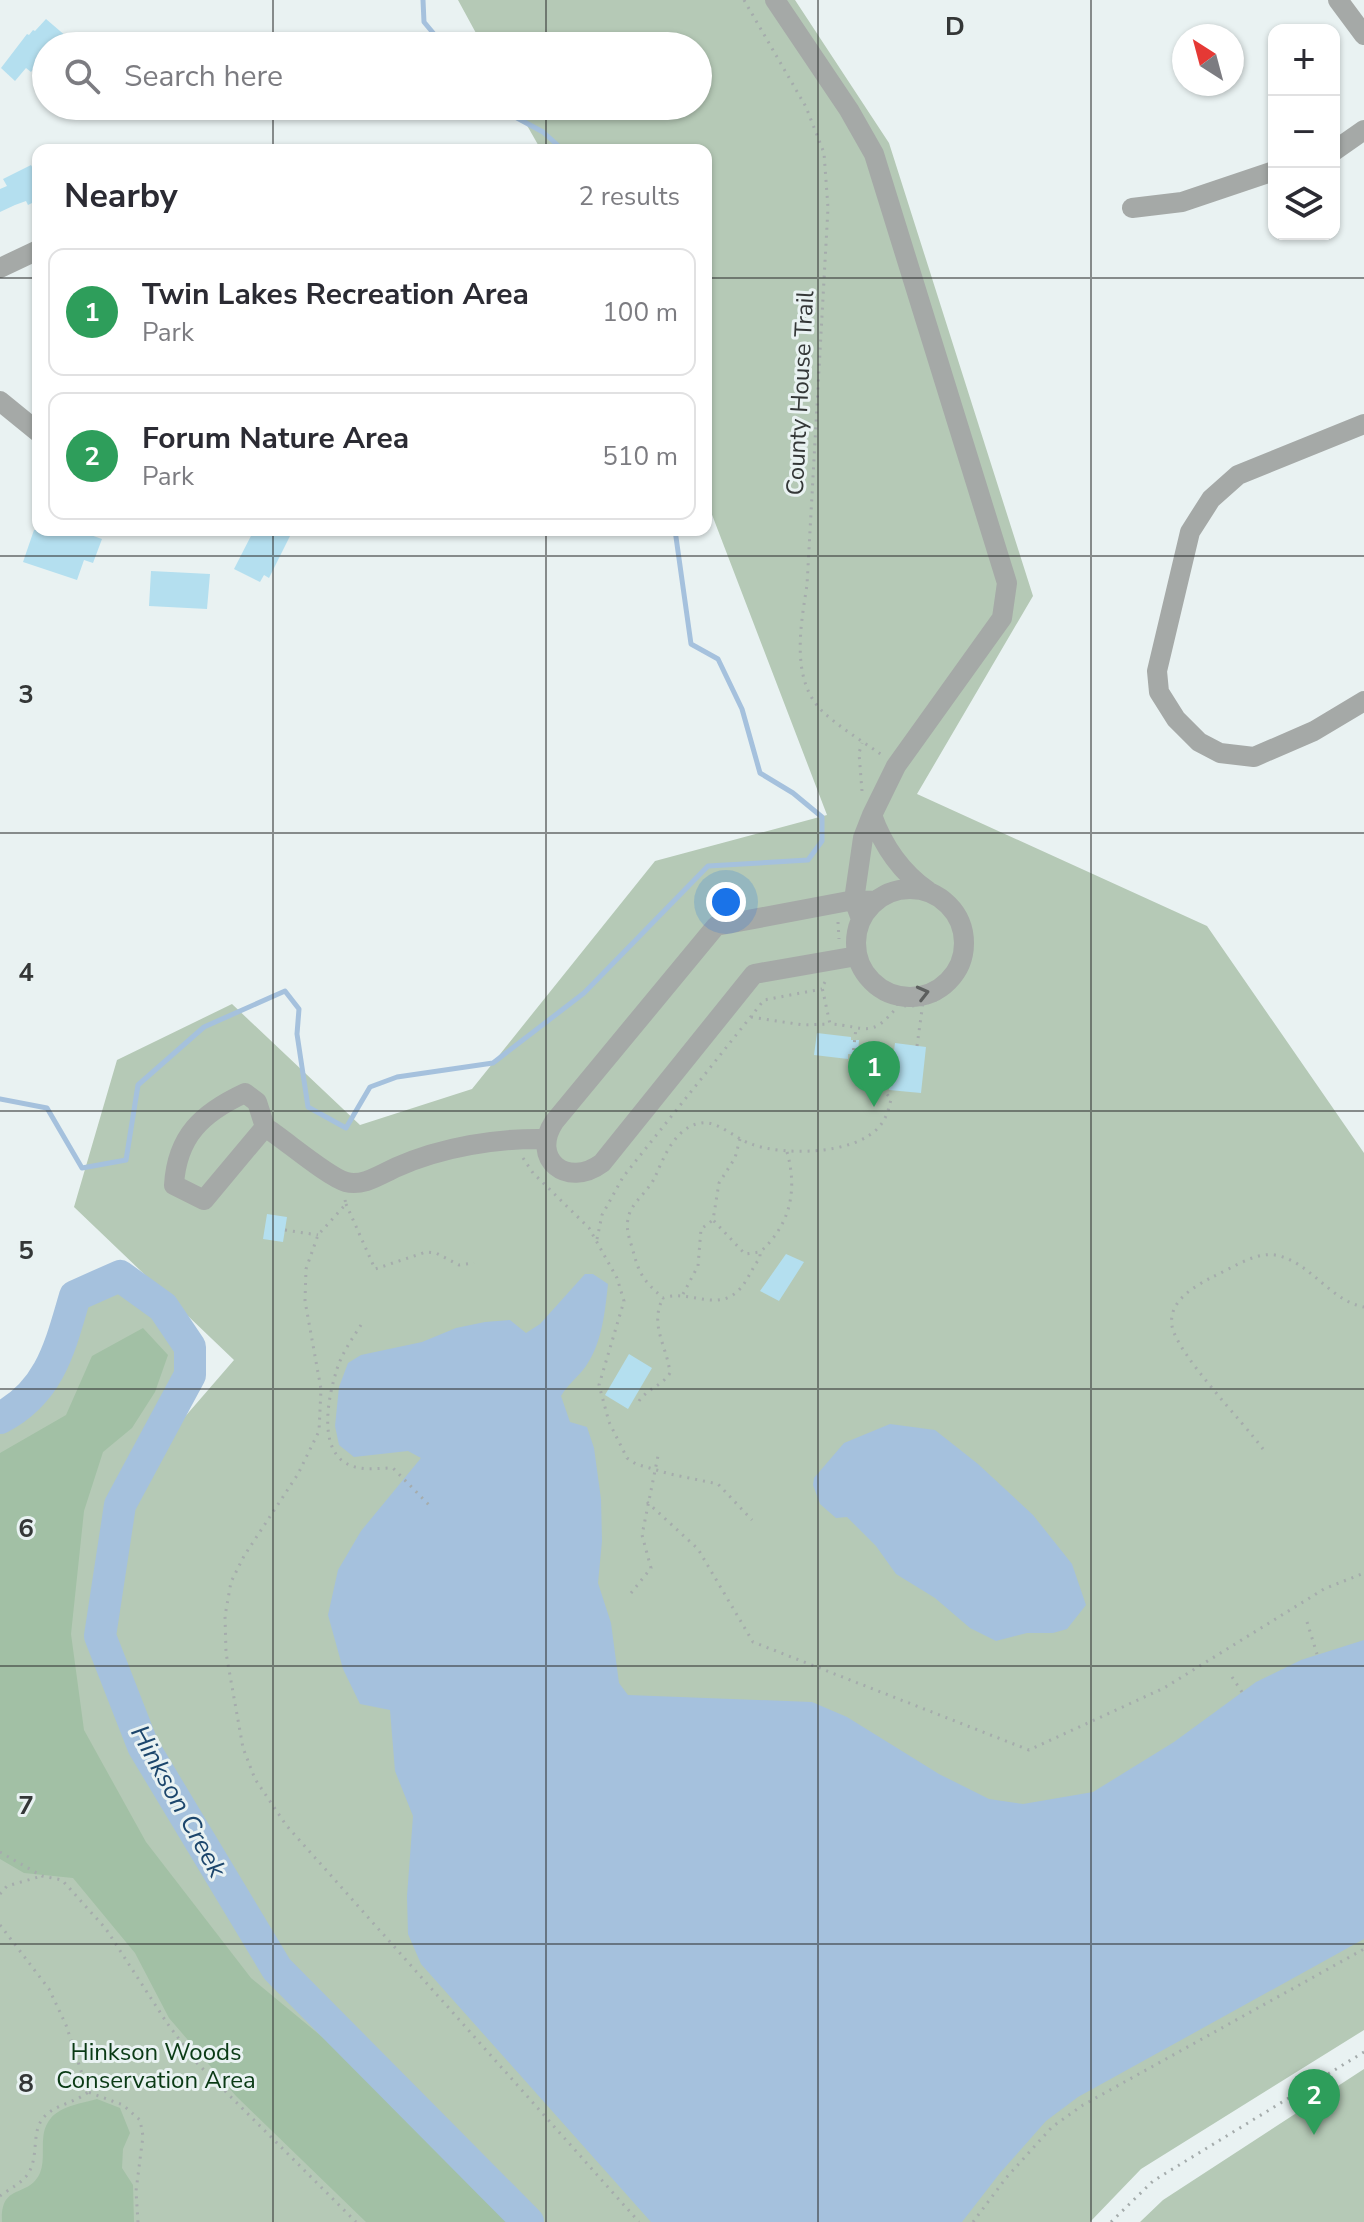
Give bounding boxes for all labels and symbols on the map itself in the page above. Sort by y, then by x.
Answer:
text: D [945,9,965,44]
north arrow [1172,24,1244,96]
street label: County House Trail [779,290,821,496]
text: 3 [18,677,34,712]
your location [706,882,746,922]
text: 4 [18,955,34,990]
one-way arrow [915,986,929,1003]
pin: 1 [848,1041,900,1107]
text: 5 [18,1233,34,1268]
text: 6 [18,1511,34,1546]
water label: Hinkson Creek [122,1719,235,1885]
text: 7 [18,1788,34,1823]
park label: Hinkson Woods Conservation Area [56,2036,256,2096]
text: 8 [18,2066,34,2101]
pin: 2 [1288,2069,1340,2135]

